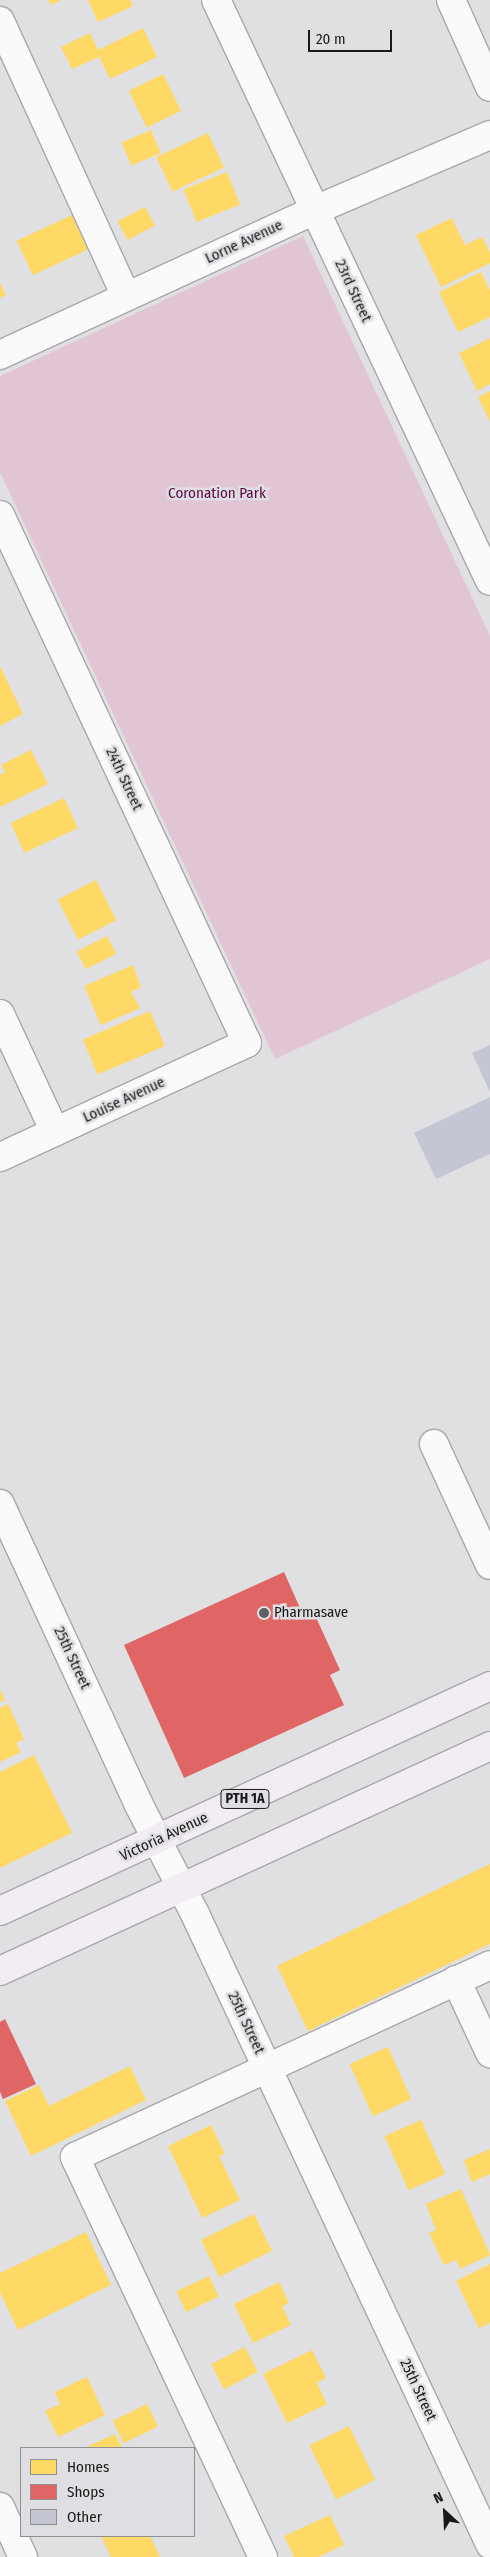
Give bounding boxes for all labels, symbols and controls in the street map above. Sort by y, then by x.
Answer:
scale bar [310,20,394,52]
text: 20 m [316,30,346,48]
street label: Lorne Avenue [202,216,286,268]
street label: 23rd Street [331,257,375,325]
park label: Coronation Park [168,485,266,503]
street label: 24th Street [102,745,146,813]
street label: Louise Avenue [80,1073,168,1127]
place label: Pharmasave [274,1604,348,1622]
marker: Pharmasave [258,1607,270,1619]
street label: 25th Street [50,1624,94,1692]
road number: PTH 1A [220,1788,270,1810]
street label: Victoria Avenue [117,1809,211,1865]
street label: 25th Street [224,1989,268,2057]
street label: 25th Street [396,2356,440,2424]
legend [20,2447,195,2537]
text: Homes [67,2458,109,2476]
text: Shops [67,2483,105,2501]
north arrow [420,2487,470,2537]
text: N [431,2488,446,2507]
text: Other [67,2508,102,2526]

